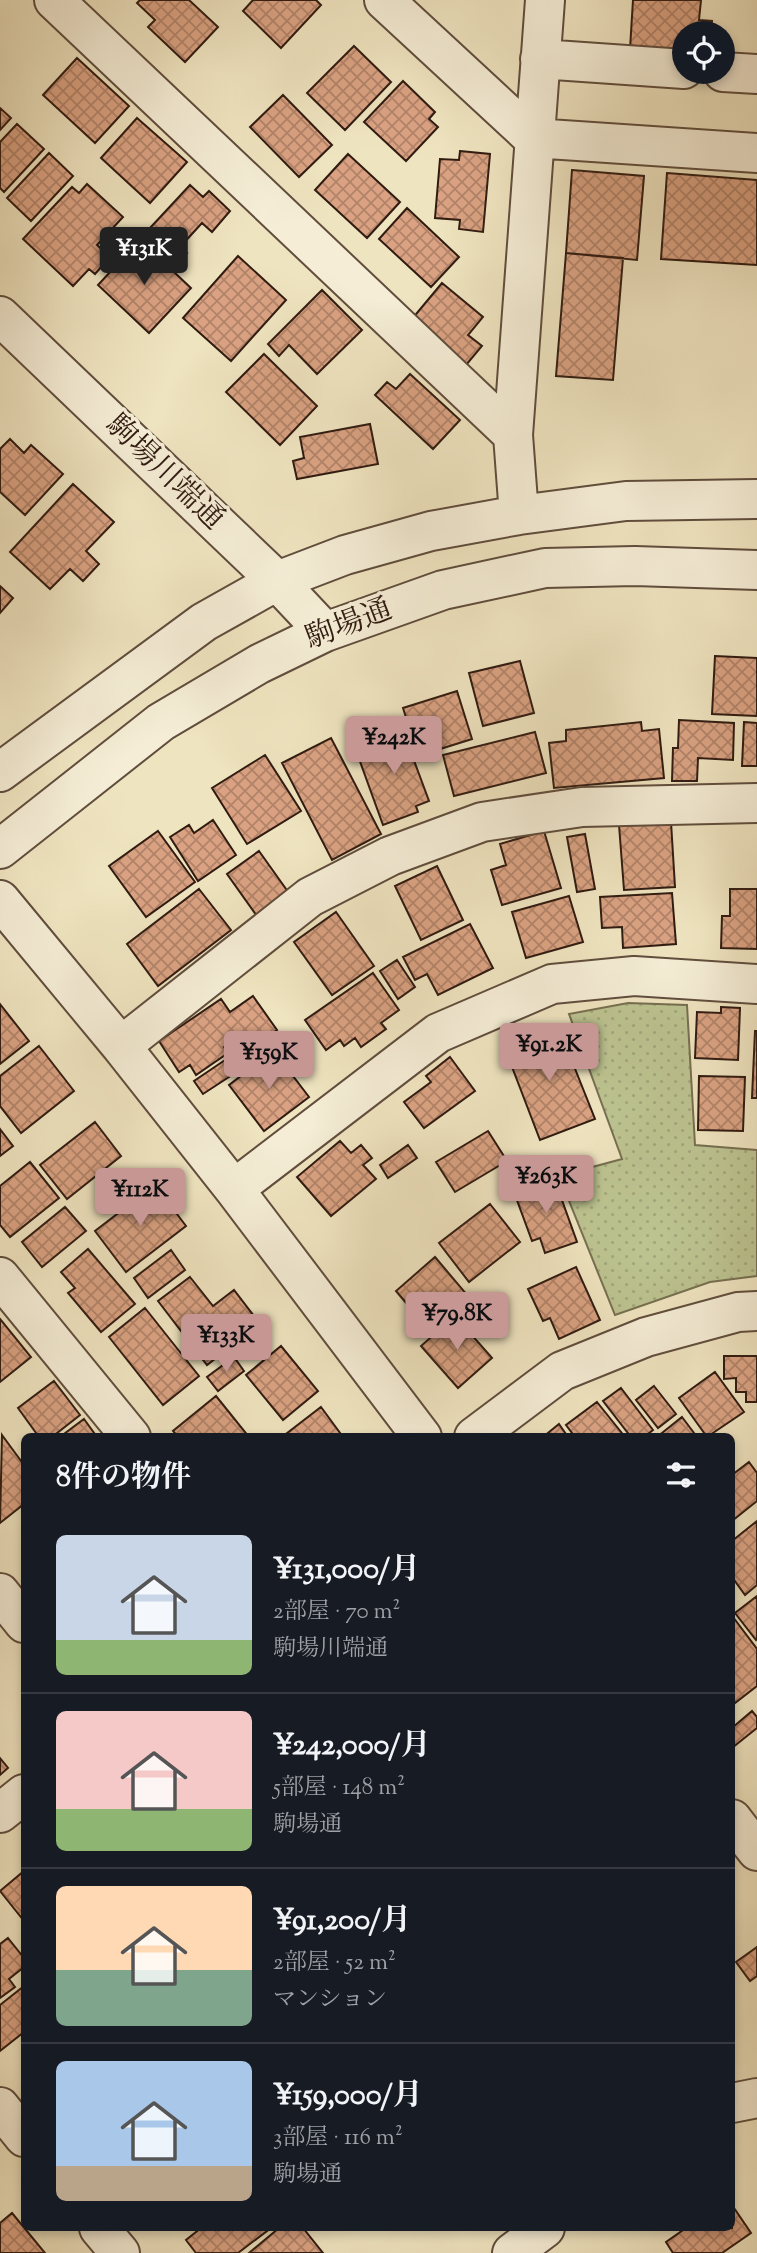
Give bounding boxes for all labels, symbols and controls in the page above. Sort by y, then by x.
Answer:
map controls [672,21,735,84]
button: locate [672,21,735,84]
pin: ¥131K [95,228,193,287]
text: ¥131K [116,233,172,266]
street label: 駒場川端通 [95,405,233,541]
street label: 駒場通 [299,589,399,661]
pin: ¥242K [345,716,443,776]
text: ¥242K [362,722,426,755]
pin: ¥91.2K [492,1024,606,1083]
text: ¥91.2K [516,1029,582,1062]
pin: ¥159K [220,1032,318,1091]
text: ¥159K [240,1037,298,1070]
pin: ¥263K [497,1156,595,1215]
text: ¥263K [515,1161,577,1194]
pin: ¥112K [91,1168,189,1228]
text: ¥112K [111,1174,169,1207]
pin: ¥79.8K [400,1292,514,1352]
text: ¥79.8K [421,1298,493,1331]
pin: ¥133K [177,1314,275,1374]
text: ¥133K [197,1320,255,1353]
icon: filters [662,1456,700,1494]
text: 8件の物件 [56,1457,191,1500]
text: ¥131,000/月 [273,1549,420,1592]
icon: home [112,1563,196,1647]
text: 2部屋 · 70 m² [273,1596,400,1629]
text: 駒場川端通 [273,1633,388,1666]
text: ¥242,000/月 [273,1725,430,1768]
icon: home [112,1739,196,1823]
text: 5部屋 · 148 m² [273,1772,405,1805]
text: 駒場通 [273,1809,342,1842]
text: ¥91,200/月 [273,1900,411,1943]
icon: home [112,1914,196,1998]
text: 2部屋 · 52 m² [273,1947,396,1980]
text: マンション [273,1984,387,2017]
text: ¥159,000/月 [273,2075,423,2118]
icon: home [112,2089,196,2173]
text: 3部屋 · 116 m² [273,2122,403,2155]
text: 駒場通 [273,2159,342,2192]

